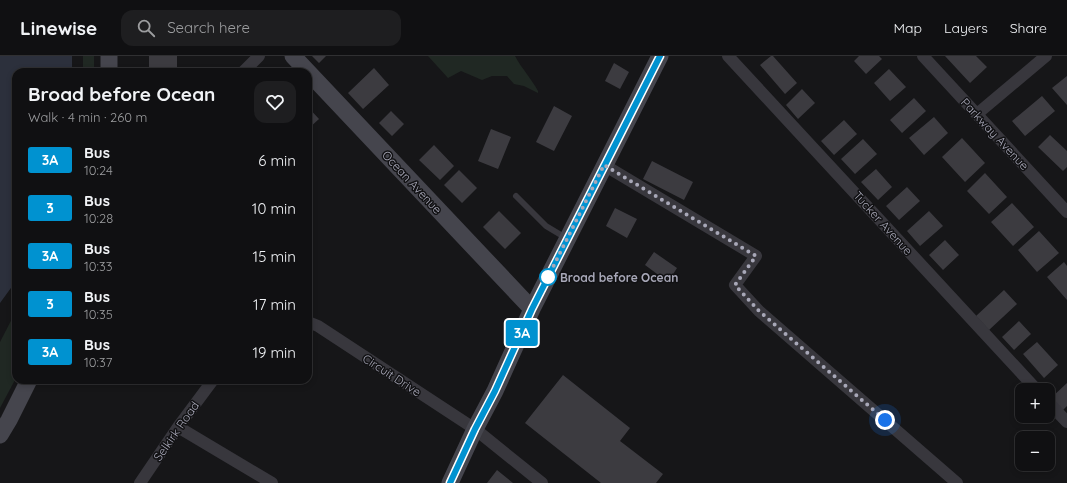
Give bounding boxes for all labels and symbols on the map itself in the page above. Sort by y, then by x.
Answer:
street label: Parkway Avenue [958,95,1032,173]
street label: Ocean Avenue [379,147,445,217]
street label: Tucker Avenue [850,188,916,258]
marker: Broad before Ocean [539,268,557,286]
place label: Broad before Ocean [560,270,678,285]
line badge: 3A [504,320,540,346]
street label: Circuit Drive [360,351,424,400]
street label: Selkirk Road [150,398,202,464]
your location [875,410,895,430]

